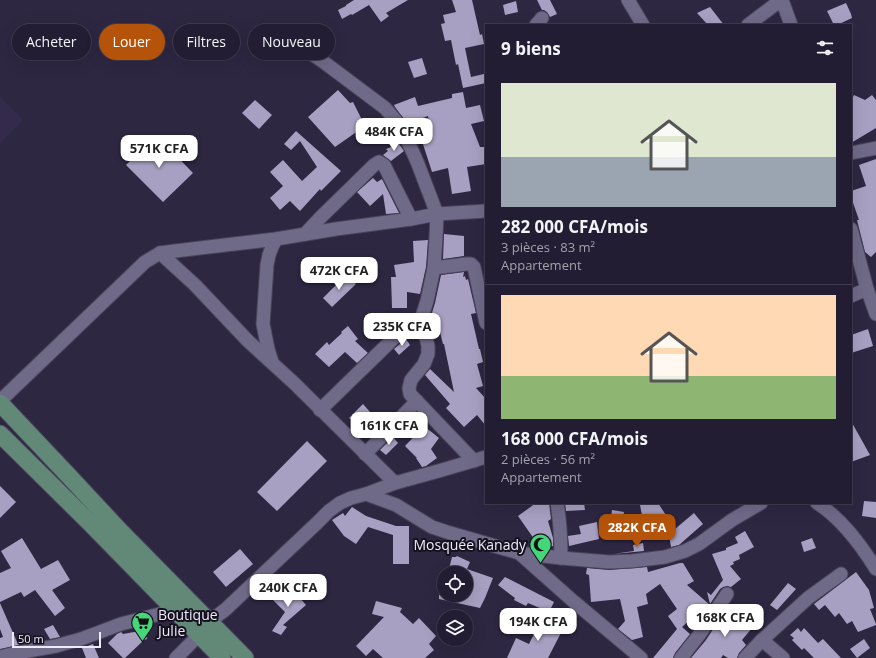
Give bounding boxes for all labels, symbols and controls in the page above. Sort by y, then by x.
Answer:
chip: Acheter [12,24,91,60]
chip: Louer [99,24,165,60]
chip: Filtres [173,24,240,60]
chip: Nouveau [248,24,335,60]
text: 9 biens [501,37,561,60]
icon: filters [814,37,836,59]
icon: home [633,109,705,181]
pin: 484K CFA [353,118,435,152]
text: 484K CFA [365,122,423,140]
pin: 571K CFA [118,135,200,169]
text: 571K CFA [130,139,188,157]
text: 282 000 CFA/mois [501,215,648,238]
text: 3 pièces · 83 m² [501,238,595,256]
text: Appartement [501,256,582,274]
pin: 472K CFA [298,257,380,291]
text: 472K CFA [310,261,368,279]
pin: 235K CFA [361,313,443,347]
text: 235K CFA [373,317,431,335]
icon: home [633,321,705,393]
pin: 161K CFA [348,412,430,446]
text: 161K CFA [360,416,418,434]
text: 168 000 CFA/mois [501,427,648,450]
text: 2 pièces · 56 m² [501,450,595,468]
text: Appartement [501,468,582,486]
pin: 282K CFA [596,514,678,548]
text: 282K CFA [608,518,666,536]
mosque icon: Mosquée Kanady [528,532,554,565]
place label: Mosquée Kanady [414,535,527,554]
map controls [437,566,473,646]
button: locate [437,566,473,602]
pin: 240K CFA [247,574,329,608]
text: 240K CFA [259,578,317,596]
pin: 168K CFA [684,604,766,638]
place label: Boutique Julie [156,605,218,640]
pin: 194K CFA [497,608,579,642]
text: 168K CFA [696,608,754,626]
supermarket icon: Boutique Julie [130,610,156,643]
button: layers [437,610,473,646]
text: 194K CFA [509,612,567,630]
scale bar [12,630,101,649]
text: 50 m [18,631,44,646]

